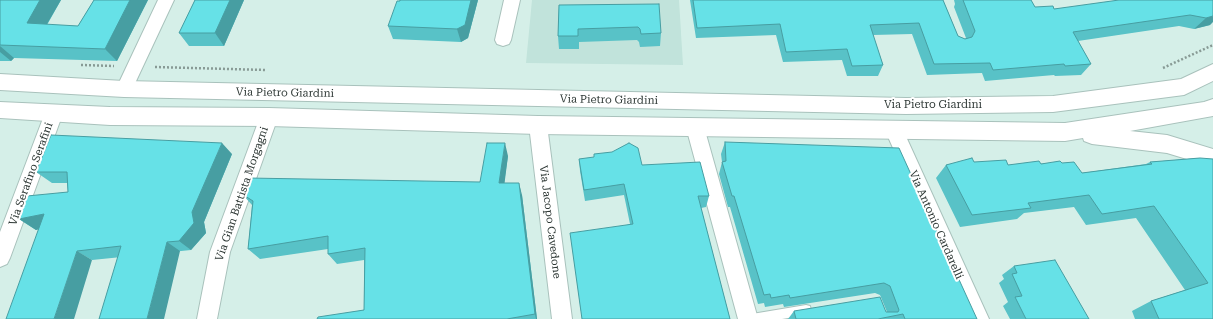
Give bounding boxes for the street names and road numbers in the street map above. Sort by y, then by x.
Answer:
street label: Via Pietro Giardini [236,86,334,100]
street label: Via Pietro Giardini [560,93,658,107]
street label: Via Pietro Giardini [884,98,982,112]
street label: Via Serafino Serafini [6,121,56,227]
street label: Via Gian Battista Morgagni [213,125,271,263]
street label: Via Jacopo Cavedone [536,165,564,279]
street label: Via Antonio Cardarelli [906,169,966,281]

